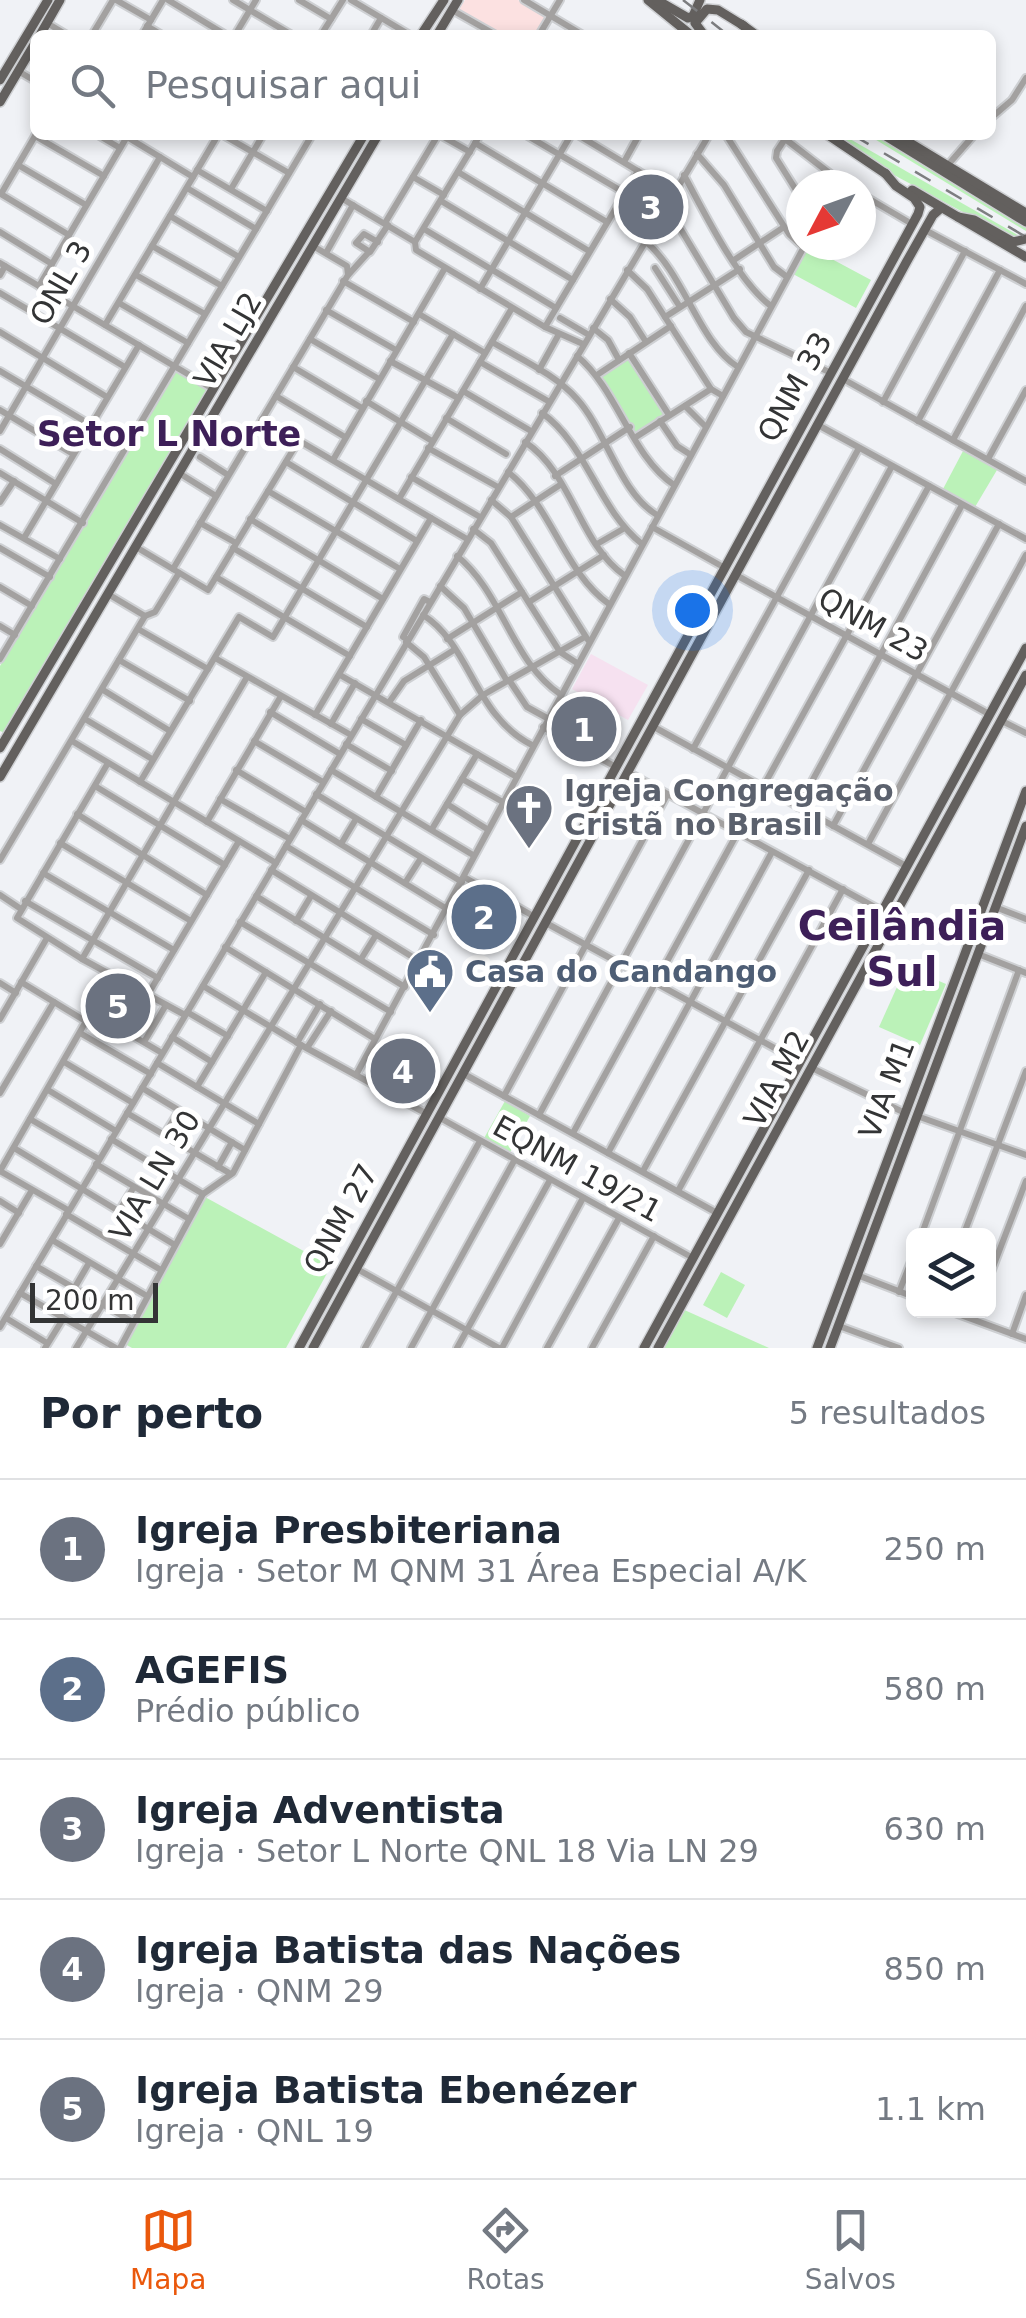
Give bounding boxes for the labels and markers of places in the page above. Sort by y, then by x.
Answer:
pin: 3 [618,170,684,244]
pin: 1 [552,692,616,766]
place label: Igreja Congregação Cristã no Brasil [564,773,894,842]
church icon: Igreja Congregação Cristã no Brasil [503,782,555,850]
pin: 2 [452,880,516,954]
public building icon: Casa do Candango [404,946,456,1014]
place label: Casa do Candango [465,954,777,989]
pin: 5 [86,968,150,1044]
pin: 4 [370,1034,436,1108]

